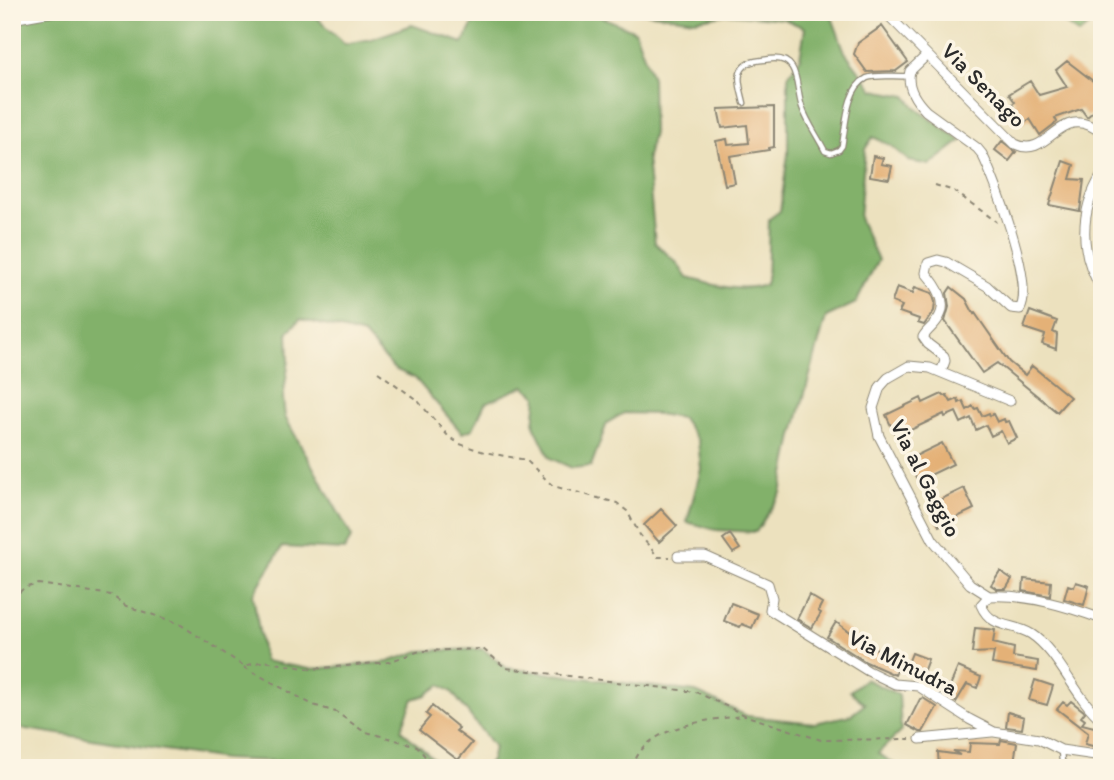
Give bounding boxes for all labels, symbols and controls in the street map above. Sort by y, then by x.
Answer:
street label: Via Senago [936,37,1032,133]
street label: Via al Gaggio [884,414,968,542]
street label: Via Minudra [844,623,962,701]

